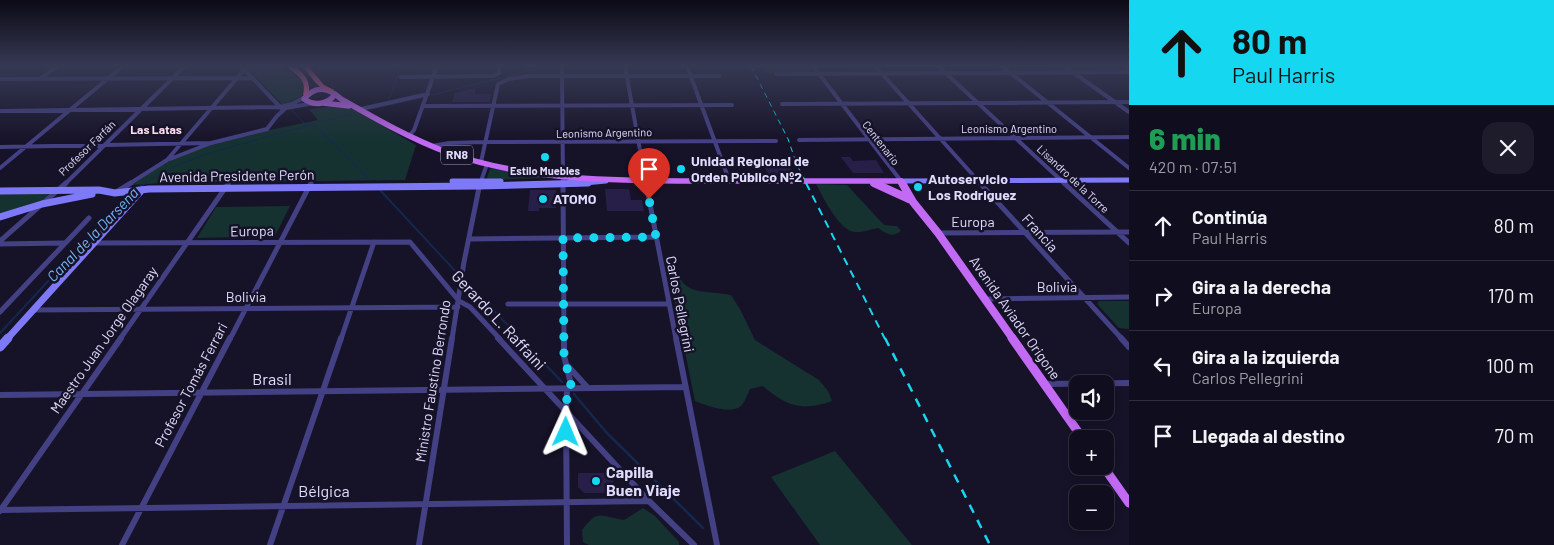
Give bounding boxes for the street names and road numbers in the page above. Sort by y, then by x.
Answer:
street label: Profesor Farfán [56,117,118,178]
street label: Centenario [860,118,903,167]
street label: Leonismo Argentino [961,122,1057,135]
street label: Leonismo Argentino [556,125,652,140]
street label: Lisandro de la Torre [1035,142,1112,215]
road number: RN8 [441,146,473,164]
street label: Avenida Presidente Perón [159,166,315,185]
street label: Francia [1019,210,1062,255]
street label: Europa [951,213,995,230]
street label: Europa [230,222,274,239]
street label: Avenida Aviador Origone [966,253,1064,383]
street label: Carlos Pellegrini [663,254,698,353]
street label: Maestro Juan Jorge Olagaray [46,262,161,416]
street label: Gerardo L. Raffaini [448,266,550,373]
street label: Bolivia [1037,278,1077,295]
street label: Bolivia [226,288,266,305]
street label: Ministro Faustino Berrondo [411,299,454,463]
street label: Profesor Tomás Ferrari [151,320,231,450]
street label: Brasil [252,369,292,388]
street label: Bélgica [298,481,350,500]

